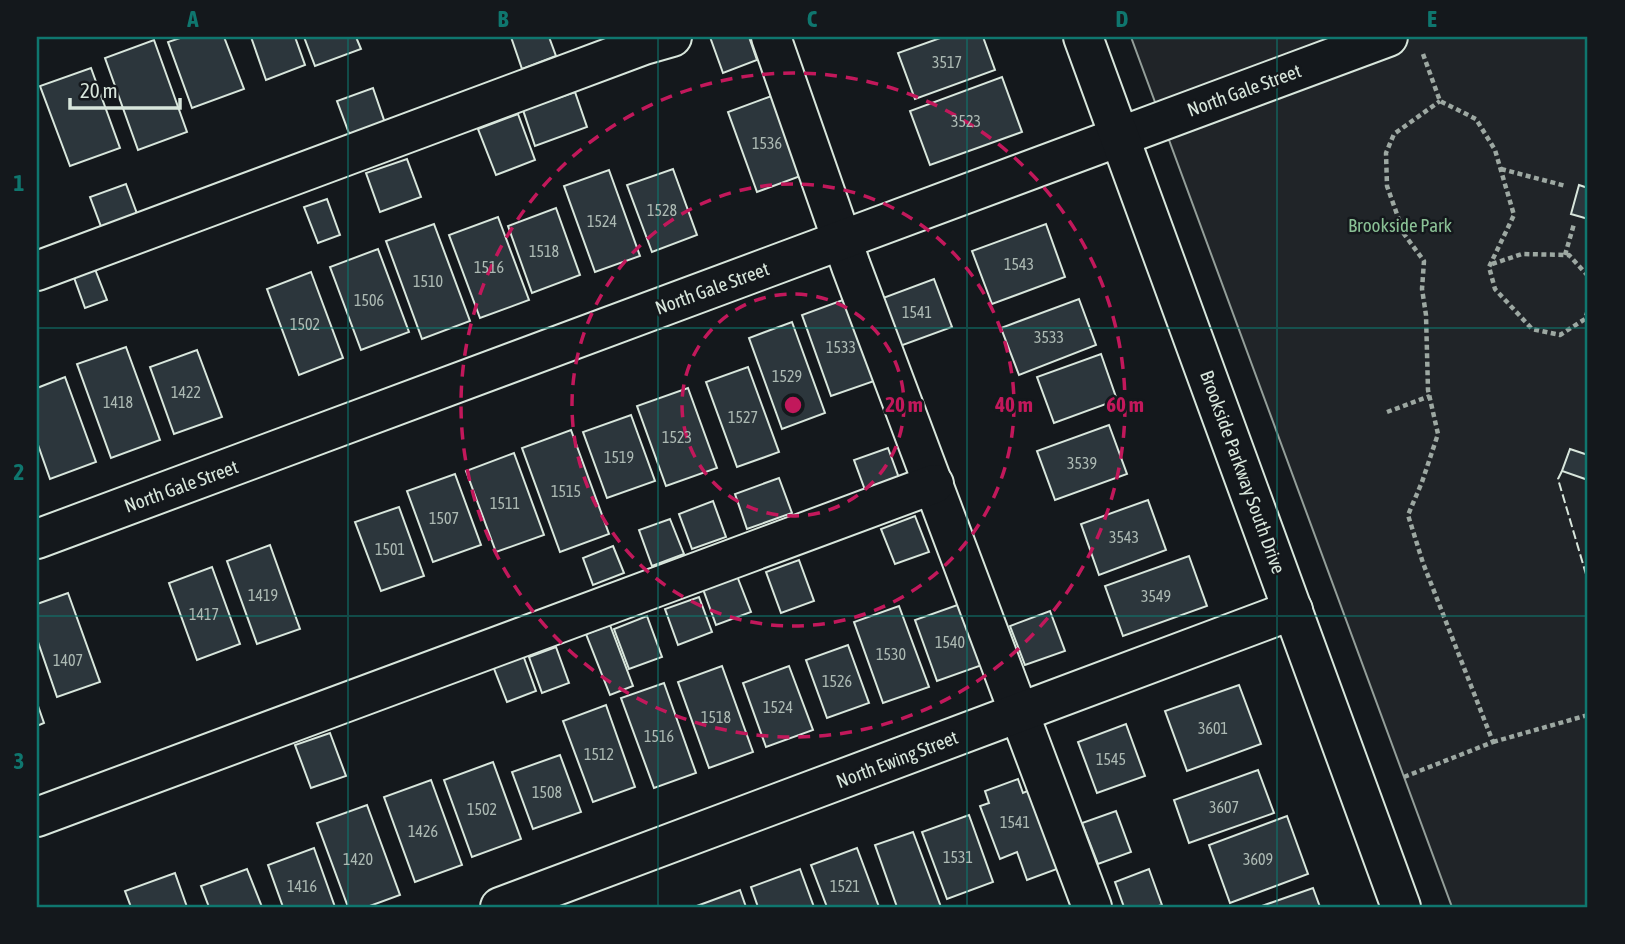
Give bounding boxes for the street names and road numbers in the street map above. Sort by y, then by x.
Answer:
street label: North Gale Street [1184,59,1304,121]
street label: North Gale Street [652,257,772,319]
street label: Brookside Parkway South Drive [1196,367,1290,577]
street label: North Gale Street [121,455,241,517]
street label: North Ewing Street [833,726,961,792]

